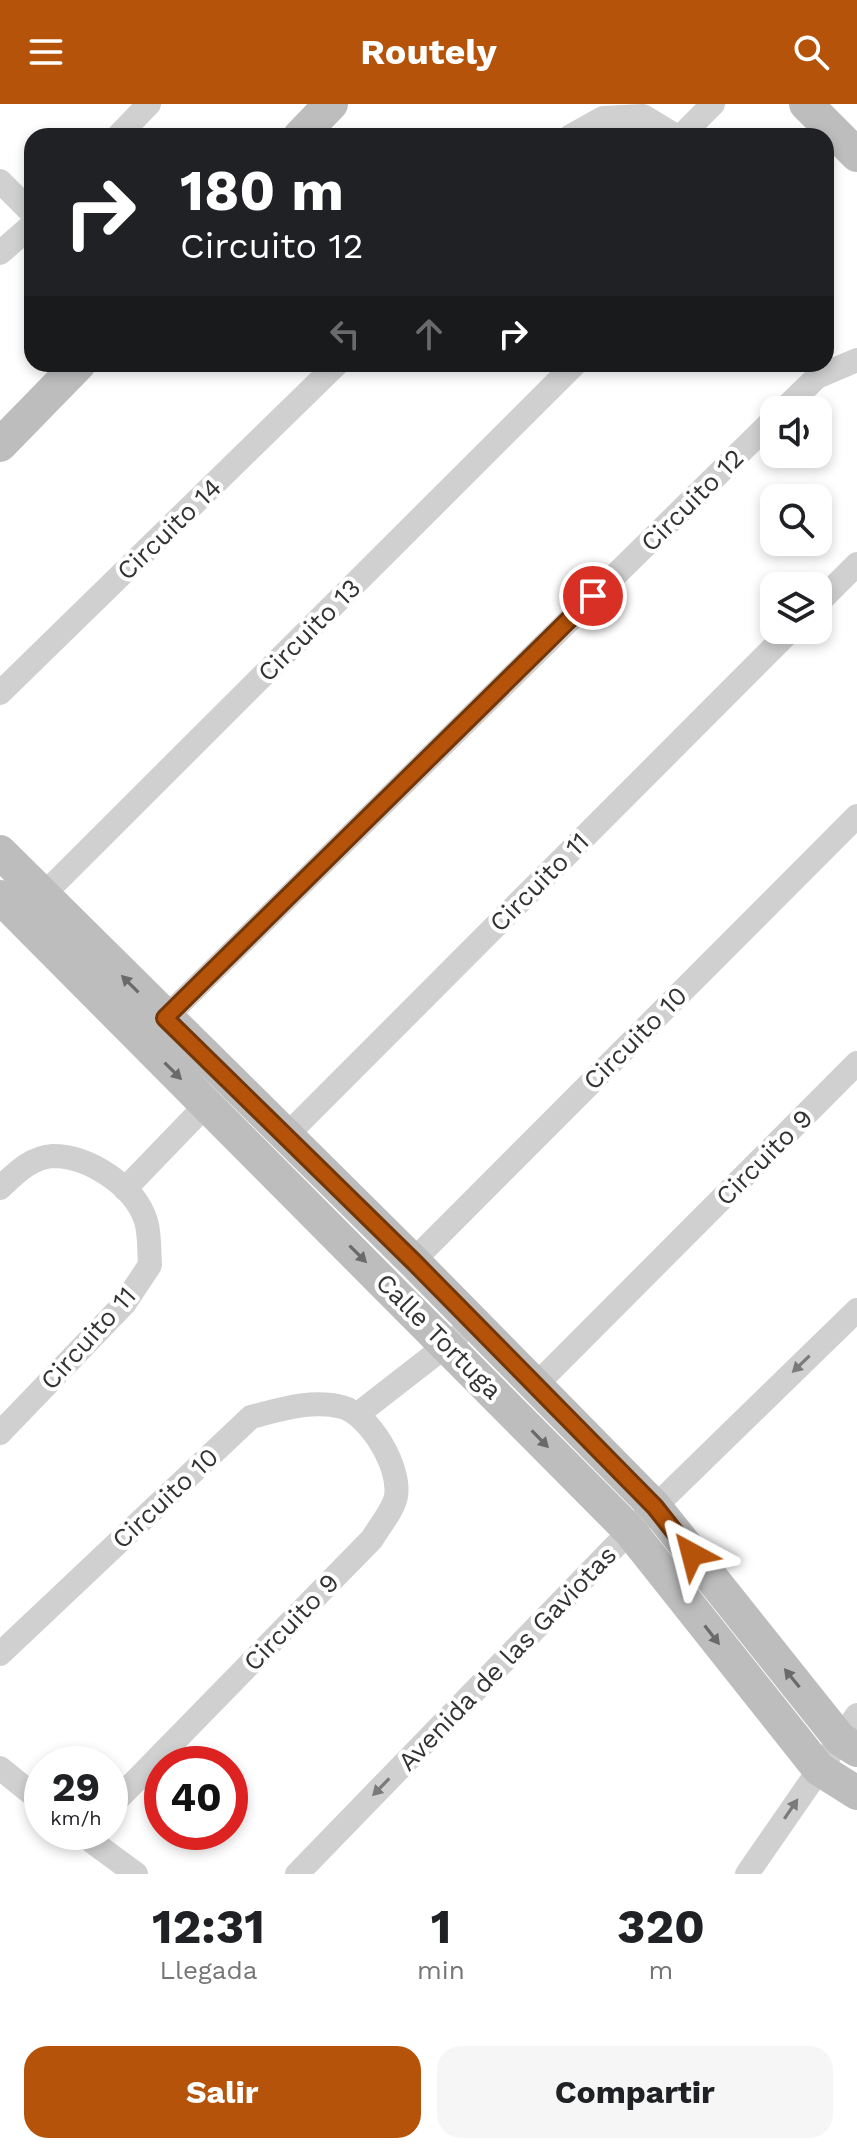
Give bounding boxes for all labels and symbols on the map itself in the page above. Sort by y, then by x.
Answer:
street label: Circuito 12 [635,443,749,557]
street label: Circuito 14 [111,472,227,586]
pin [559,562,627,630]
street label: Circuito 13 [252,573,366,687]
street label: Circuito 11 [483,826,595,938]
one-way arrow [122,975,140,994]
street label: Circuito 10 [577,980,693,1096]
one-way arrow [164,1061,182,1080]
street label: Circuito 9 [710,1103,818,1211]
one-way arrow [348,1245,367,1263]
street label: Calle Tortuga [370,1267,508,1405]
street label: Circuito 11 [34,1281,142,1395]
one-way arrow [792,1355,811,1373]
one-way arrow [531,1429,549,1448]
street label: Circuito 10 [106,1441,224,1555]
position arrow [650,1512,734,1596]
street label: Avenida de las Gaviotas [392,1539,622,1777]
street label: Circuito 9 [237,1567,345,1677]
one-way arrow [703,1625,719,1645]
one-way arrow [784,1668,800,1688]
speed limit sign: 40 [144,1746,248,1850]
one-way arrow [373,1777,391,1796]
one-way arrow [783,1799,798,1820]

